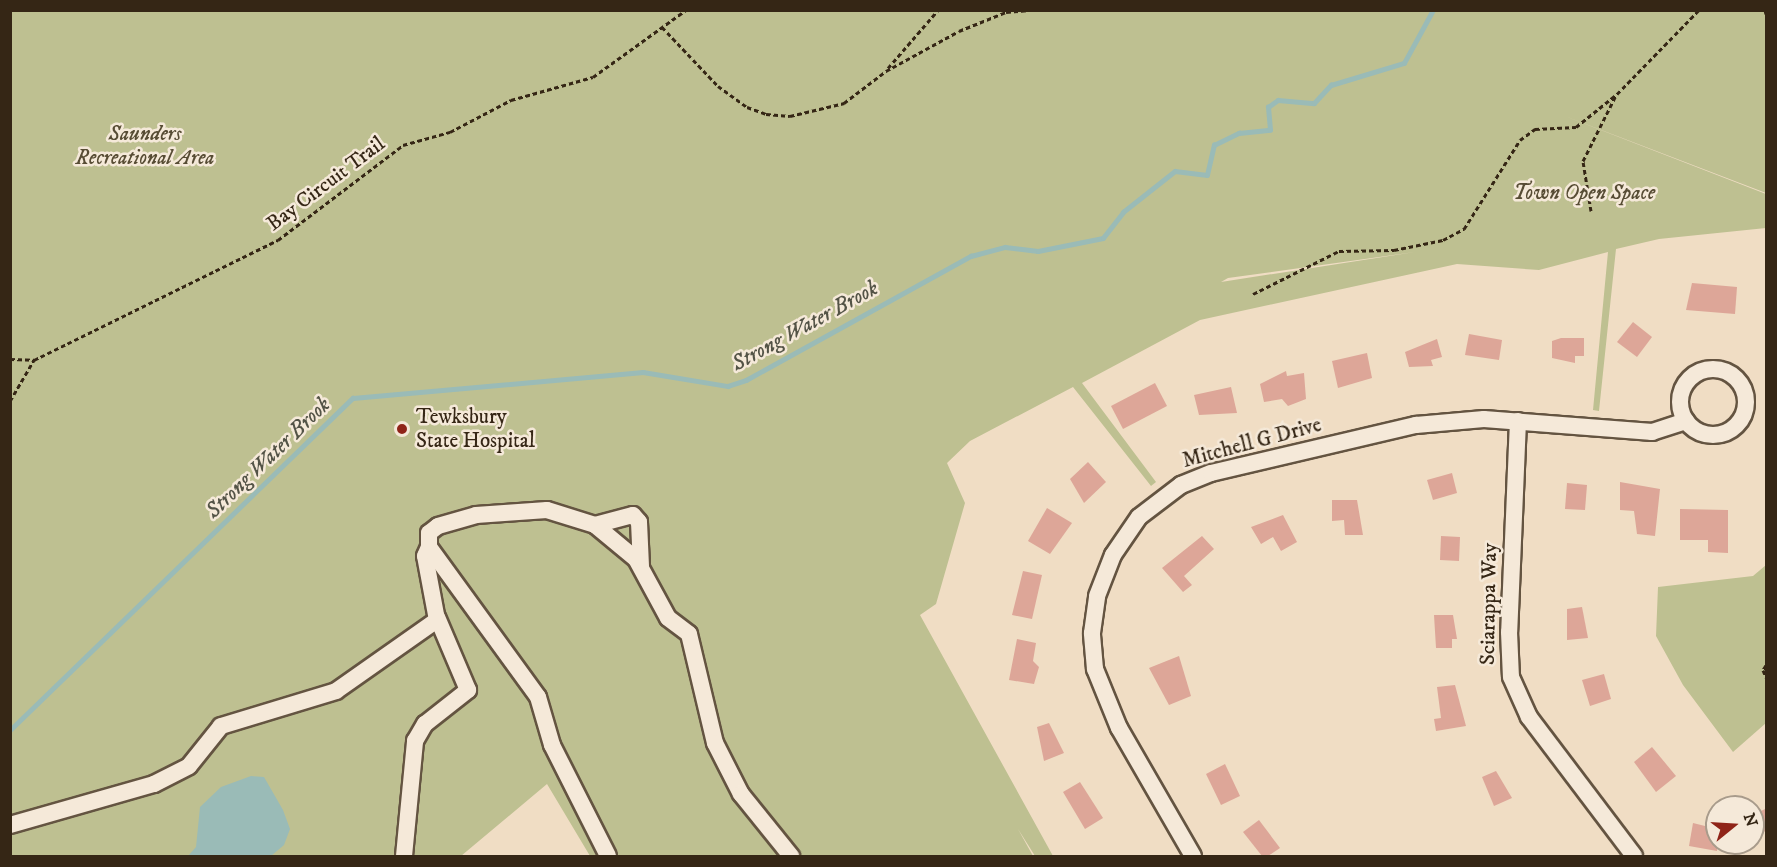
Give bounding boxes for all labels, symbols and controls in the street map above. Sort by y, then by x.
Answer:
park label: Saunders Recreational Area [76,121,214,171]
street label: Bay Circuit Trail [262,131,390,237]
park label: Town Open Space [1513,180,1655,206]
water label: Strong Water Brook [727,275,883,377]
water label: Strong Water Brook [200,392,336,524]
place label: Tewksbury State Hospital [416,404,535,454]
street label: Mitchell G Drive [1180,412,1324,474]
marker: Tewksbury State Hospital [393,420,411,438]
street label: Sciarappa Way [1475,543,1503,665]
north arrow [1705,795,1765,855]
text: N [1739,811,1762,829]

